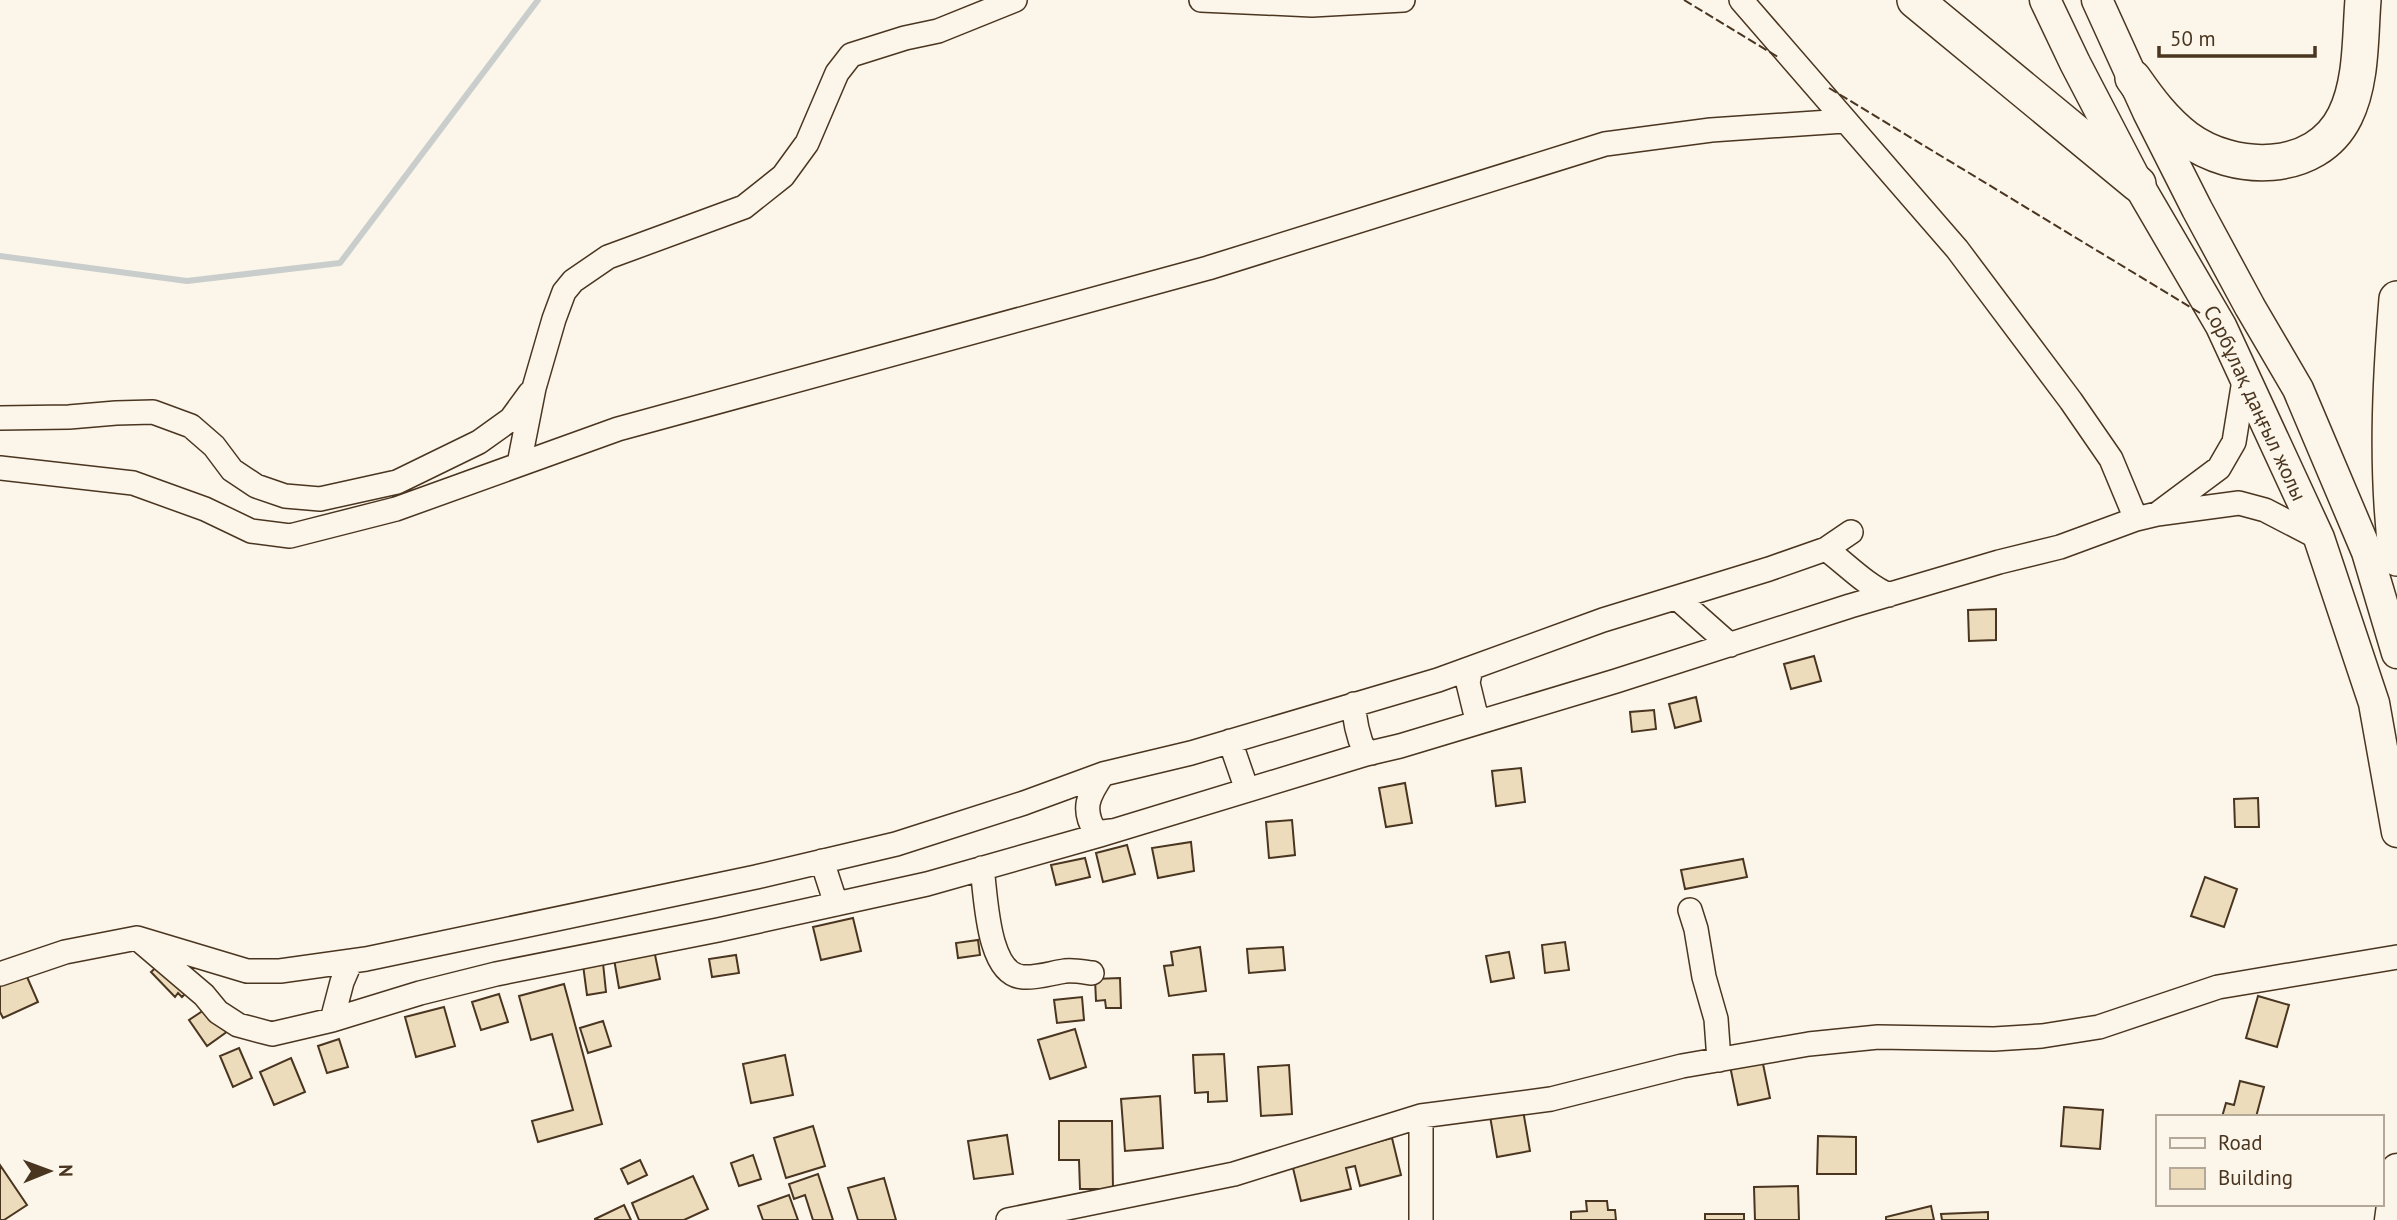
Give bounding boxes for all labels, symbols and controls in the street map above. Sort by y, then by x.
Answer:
scale bar [2159,14,2315,58]
text: 50 m [2170,25,2216,52]
street label: Сорбұлақ даңғыл жолы [2198,300,2313,505]
legend [2156,1115,2383,1206]
text: Road [2218,1129,2262,1156]
north arrow [14,1136,84,1206]
text: N [54,1164,78,1177]
text: Building [2218,1164,2293,1191]

